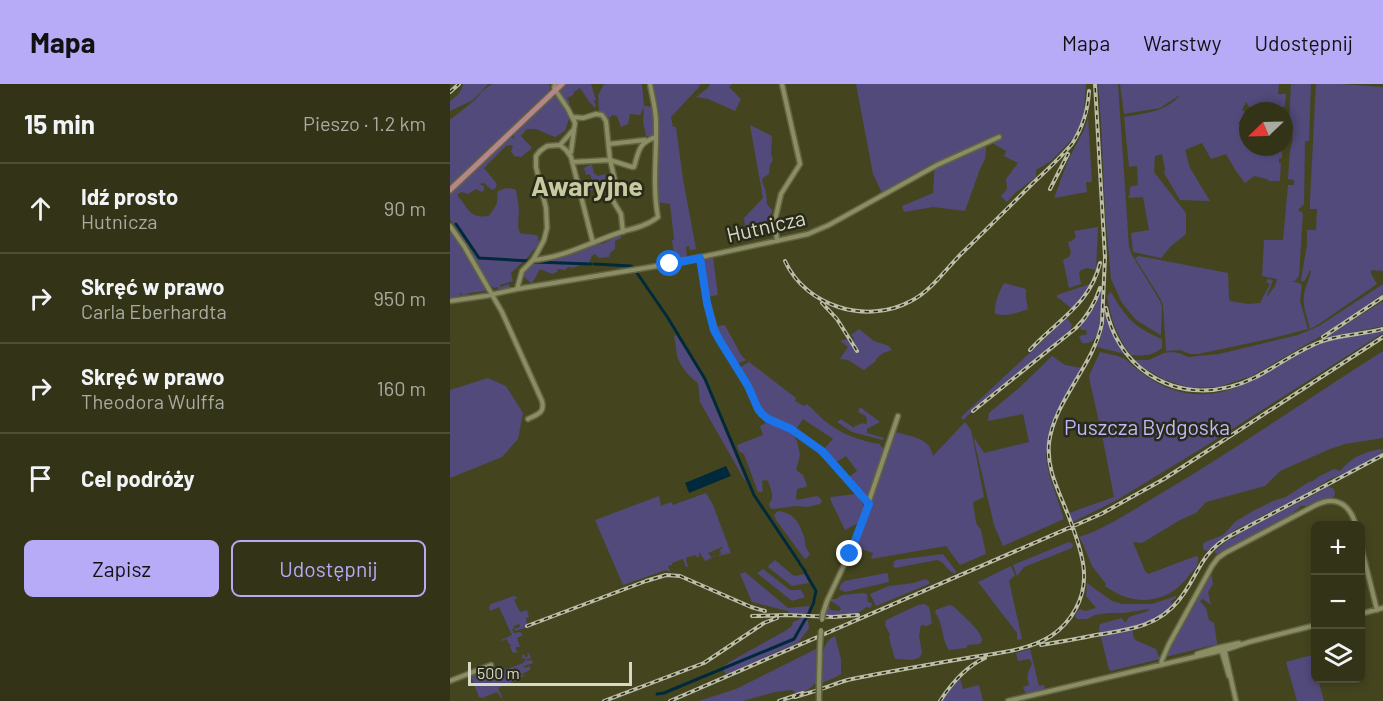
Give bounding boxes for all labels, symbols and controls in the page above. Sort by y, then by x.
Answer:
text: Mapa [30,25,96,59]
text: Mapa [1062,30,1110,55]
text: Warstwy [1143,30,1221,55]
text: Udostępnij [1254,30,1353,55]
north arrow [1239,102,1293,156]
text: 15 min [24,108,95,139]
text: Pieszo · 1.2 km [303,111,426,135]
district label: Awaryjne [531,169,643,201]
text: Idź prosto [81,183,178,209]
icon: ahead [24,192,57,225]
text: 90 m [384,196,426,220]
street label: Hutnicza [724,204,808,247]
text: Hutnicza [81,209,158,233]
route start [656,250,682,276]
text: Skręć w prawo [81,273,225,299]
icon: right [24,282,57,315]
text: 950 m [373,286,426,310]
text: Carla Eberhardta [81,299,227,323]
text: Skręć w prawo [81,363,225,389]
icon: right [24,372,57,405]
text: 160 m [377,376,426,400]
text: Theodora Wulffa [81,389,225,413]
park label: Puszcza Bydgoska [1064,414,1230,439]
icon: arrive [24,462,57,495]
text: Cel podróży [81,465,195,491]
map controls [1311,521,1365,683]
button: + [1311,521,1365,575]
button: Zapisz [24,540,219,597]
button: Udostępnij [231,540,426,597]
route end [836,540,862,566]
button: − [1311,575,1365,629]
button: layers [1311,629,1365,683]
scale bar [468,659,632,686]
text: 500 m [477,663,520,682]

